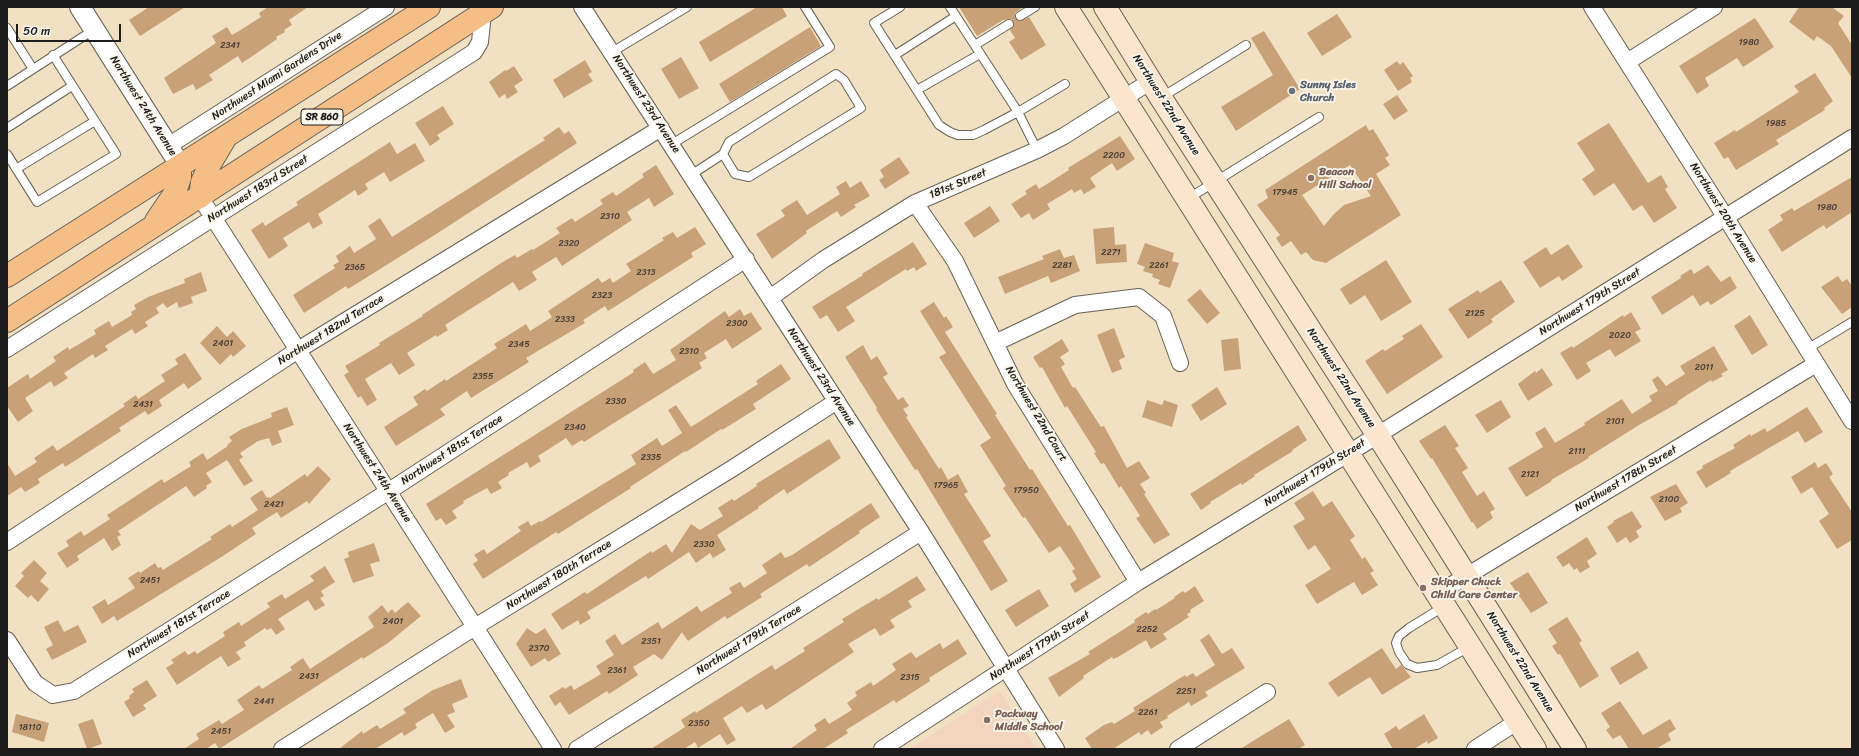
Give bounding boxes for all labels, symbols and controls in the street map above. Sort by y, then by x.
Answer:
scale bar [18,16,123,42]
text: 50 m [23,20,50,42]
street label: Northwest Miami Gardens Drive [209,29,345,123]
house number: 1980 [1739,38,1759,48]
house number: 2341 [220,41,240,51]
street label: Northwest 23rd Avenue [609,52,683,156]
street label: Northwest 22nd Avenue [1130,52,1202,158]
street label: Northwest 24th Avenue [107,53,179,159]
place label: Sunny Isles Church [1300,78,1356,104]
marker: Sunny Isles Church [1287,86,1297,96]
road number: SR 860 [301,109,343,125]
house number: 1985 [1766,119,1786,129]
house number: 2200 [1103,151,1125,161]
street label: Northwest 183rd Street [205,153,311,225]
street label: Northwest 20th Avenue [1687,160,1759,266]
place label: Beacon Hill School [1319,165,1371,191]
street label: 181st Street [927,166,989,202]
marker: Beacon Hill School [1306,173,1316,183]
house number: 17945 [1272,188,1298,198]
house number: 1980 [1817,203,1837,213]
house number: 2310 [600,212,620,222]
house number: 2320 [558,239,580,249]
house number: 2271 [1101,248,1121,258]
house number: 2281 [1052,261,1072,271]
house number: 2261 [1149,261,1169,271]
house number: 2365 [345,263,365,273]
street label: Northwest 179th Street [1537,265,1643,339]
house number: 2313 [637,268,655,278]
house number: 2323 [592,291,612,301]
street label: Northwest 182nd Terrace [276,292,386,368]
house number: 2125 [1465,309,1485,319]
house number: 2333 [555,315,575,325]
house number: 2300 [726,319,748,329]
street label: Northwest 23rd Avenue [784,325,858,429]
street label: Northwest 22nd Avenue [1304,326,1378,430]
house number: 2020 [1609,331,1631,341]
house number: 2401 [213,339,233,349]
house number: 2345 [508,340,530,350]
house number: 2310 [679,347,699,357]
house number: 2011 [1695,363,1713,373]
street label: Northwest 22nd Court [1002,364,1070,464]
house number: 2355 [472,372,494,382]
house number: 2330 [606,397,626,407]
house number: 2431 [133,400,153,410]
street label: Northwest 181st Terrace [399,412,505,488]
house number: 2101 [1606,417,1624,427]
street label: Northwest 24th Avenue [340,421,414,525]
house number: 2340 [564,423,586,433]
street label: Northwest 179th Street [1262,436,1368,510]
street label: Northwest 178th Street [1572,443,1680,515]
house number: 2111 [1569,447,1585,457]
house number: 2335 [641,453,661,463]
house number: 2121 [1521,470,1539,480]
house number: 17965 [933,481,959,491]
house number: 17950 [1013,486,1039,496]
house number: 2100 [1659,495,1679,505]
house number: 2421 [264,500,284,510]
street label: Northwest 180th Terrace [504,537,614,613]
house number: 2330 [694,540,714,550]
place label: Skipper Chuck Child Care Center [1431,575,1517,601]
house number: 2451 [140,576,160,586]
marker: Skipper Chuck Child Care Center [1418,583,1428,593]
street label: Northwest 181st Terrace [125,587,233,661]
street label: Northwest 179th Terrace [694,602,804,678]
street label: Northwest 179th Street [987,609,1093,683]
street label: Northwest 22nd Avenue [1484,609,1556,715]
house number: 2401 [383,617,403,627]
house number: 2252 [1136,625,1158,635]
house number: 2351 [641,637,661,647]
house number: 2370 [529,644,549,654]
house number: 2361 [607,666,627,676]
house number: 2431 [299,672,319,682]
house number: 2315 [900,673,920,683]
house number: 2251 [1176,687,1196,697]
house number: 2441 [254,697,274,707]
place label: Packway Middle School [995,707,1063,733]
house number: 2261 [1138,708,1158,718]
marker: Packway Middle School [982,715,992,725]
house number: 2350 [688,719,710,729]
house number: 18110 [19,723,41,733]
house number: 2451 [211,727,231,737]

